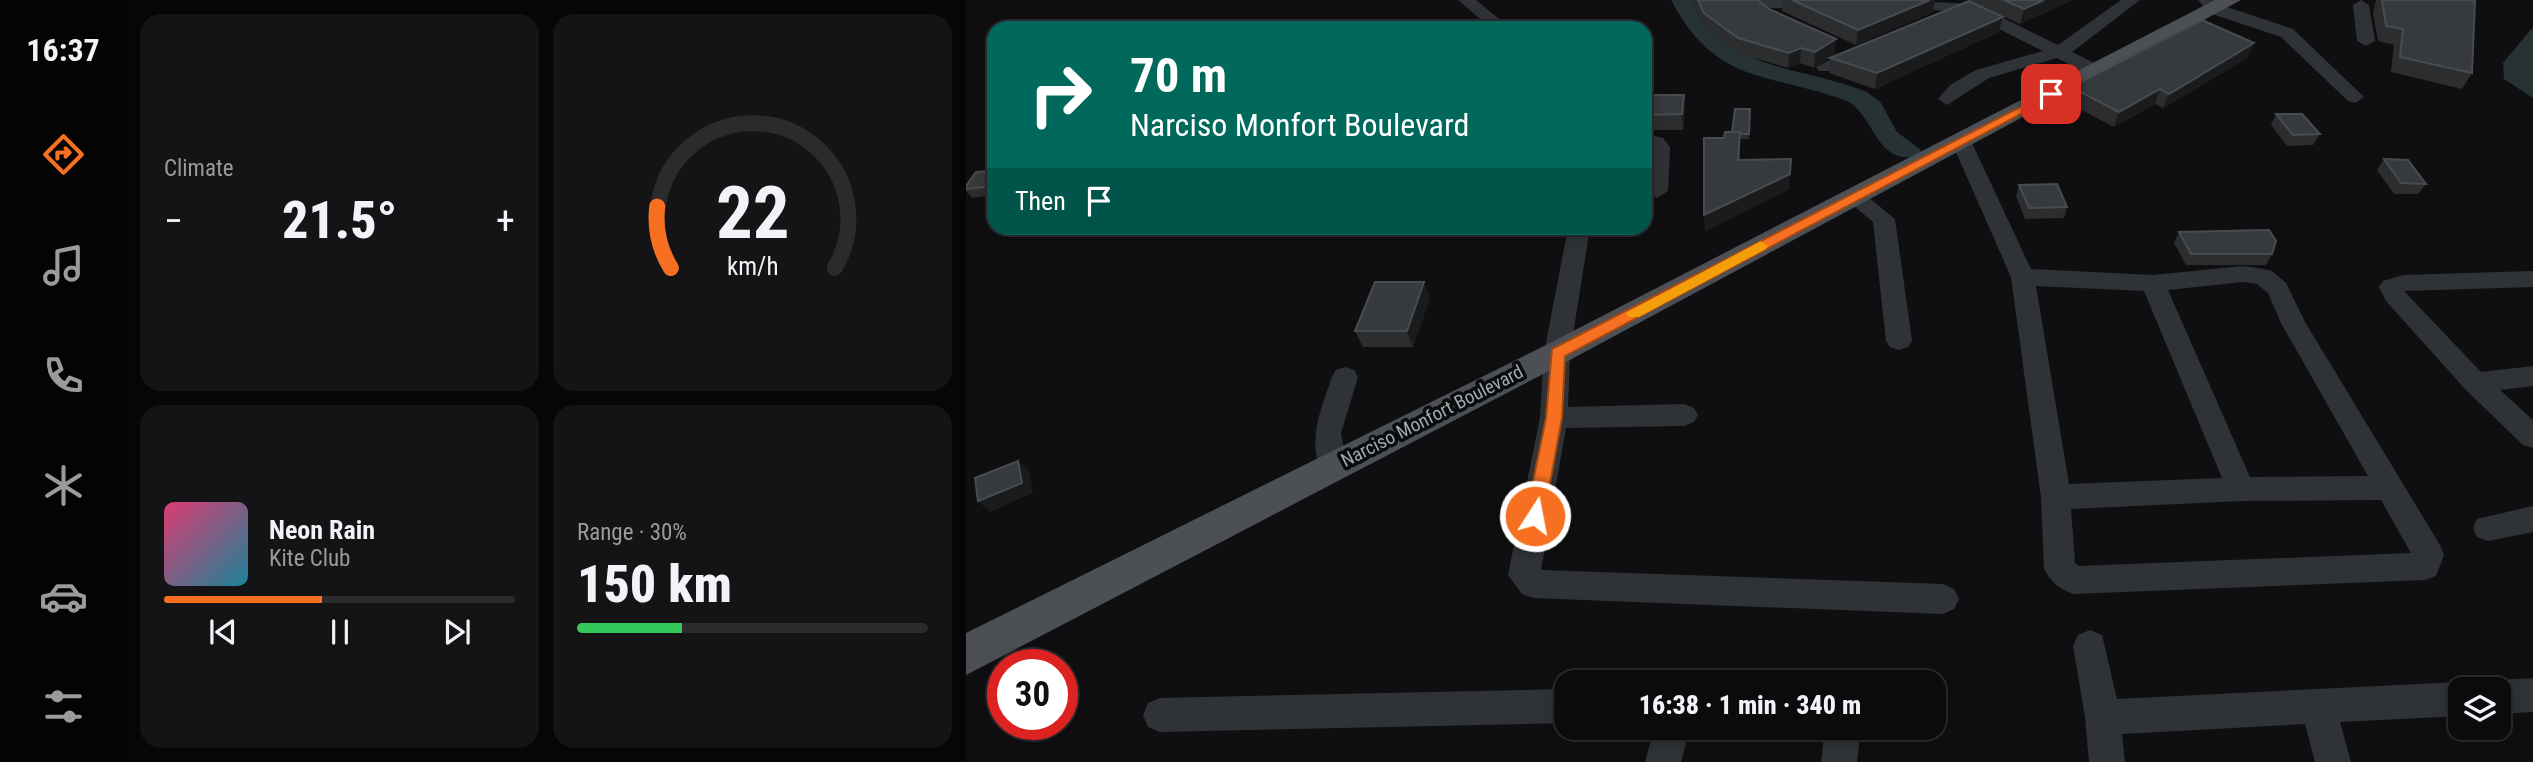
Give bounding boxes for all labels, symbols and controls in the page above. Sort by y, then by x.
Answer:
text: 16:37 [26,31,100,69]
text: 70 m [1130,47,1227,104]
icon: right [1015,49,1106,140]
pin [2021,64,2081,124]
icon: arrive [2032,75,2070,113]
text: Narciso Monfort Boulevard [1130,106,1469,144]
icon: directions [39,130,88,179]
text: Climate [164,155,234,182]
text: 22 [716,171,789,257]
icon: arrive [1080,182,1118,220]
text: Then [1015,186,1066,216]
text: 21.5° [282,190,397,251]
text: − [164,199,183,243]
text: + [496,199,515,243]
icon: music [39,241,88,290]
text: km/h [727,252,778,281]
icon: phone [39,351,88,400]
street label: Narciso Monfort Boulevard [1337,360,1527,472]
icon: climate [39,461,88,510]
position arrow [1498,479,1572,553]
text: Neon Rain [269,515,375,545]
text: Range · 30% [577,519,687,546]
text: Kite Club [269,545,350,572]
text: 150 km [577,554,732,615]
icon: car [39,572,88,621]
icon: previous [204,613,242,651]
icon: pause [321,613,359,651]
icon: next [438,613,476,651]
speed limit sign: 30 [987,649,1078,740]
map controls [2448,677,2511,740]
button: layers [2448,677,2511,740]
icon: filters [39,682,88,731]
text: 16:38 · 1 min · 340 m [1639,690,1861,720]

